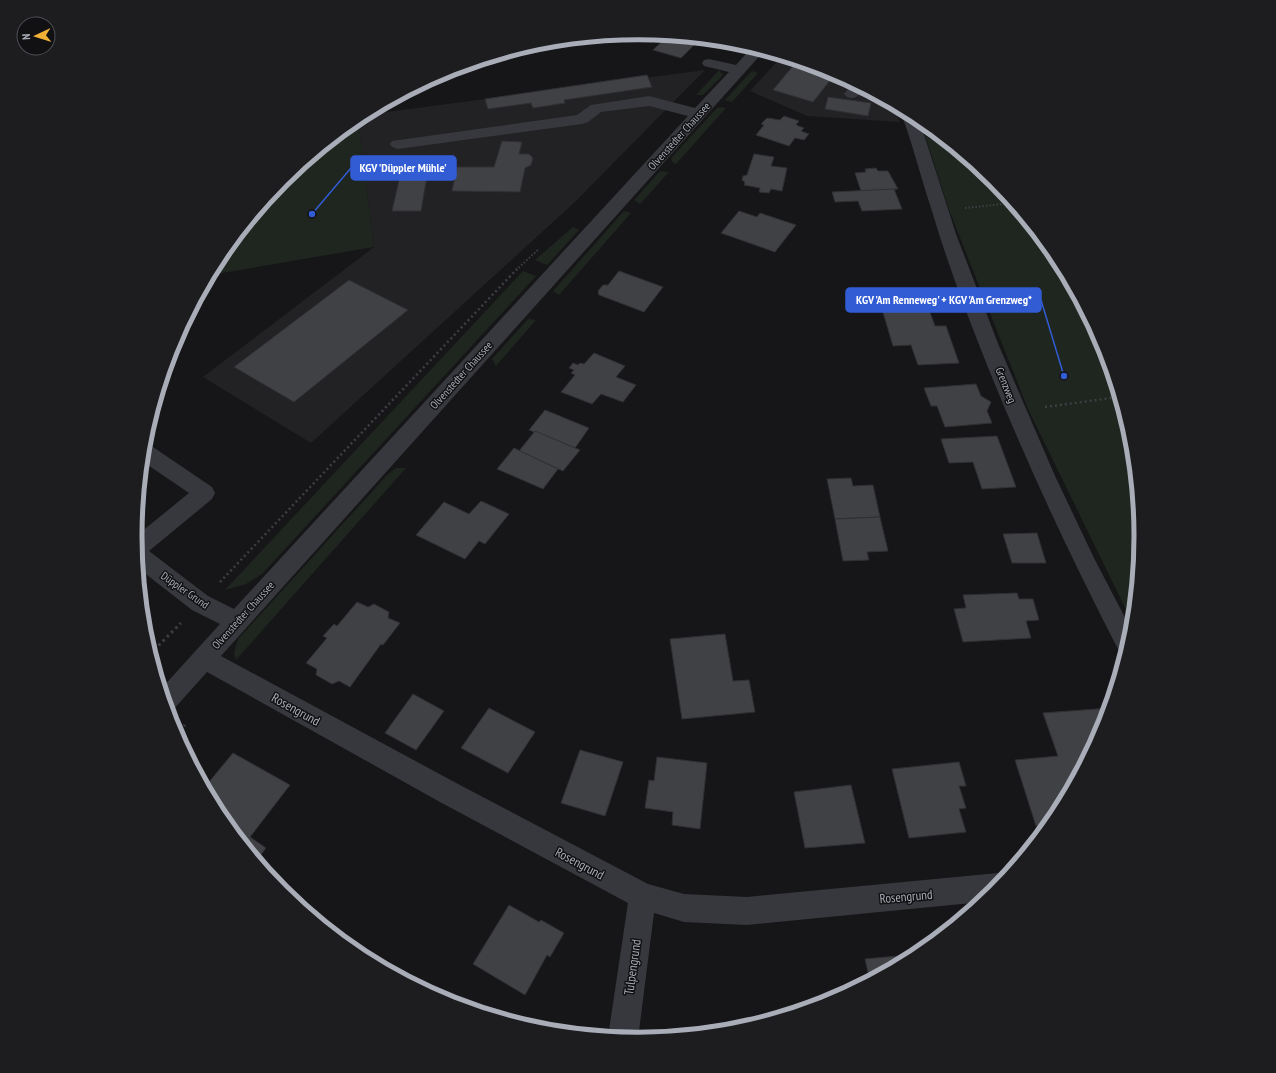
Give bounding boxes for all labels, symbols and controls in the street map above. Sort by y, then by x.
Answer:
north arrow [16,16,56,56]
text: N [19,33,33,40]
street label: Olvenstedter Chaussee [645,99,713,173]
callout: KGV 'Düppler Mühle' [351,156,456,180]
text: KGV 'Düppler Mühle' [359,160,447,175]
callout: KGV 'Am Renneweg' + KGV 'Am Grenzweg* [846,288,1041,312]
text: KGV 'Am Renneweg' + KGV 'Am Grenzweg* [856,292,1032,307]
street label: Olvenstedter Chaussee [427,338,495,412]
street label: Grenzweg [993,365,1020,405]
street label: Düppler Grund [158,568,212,612]
street label: Olvenstedter Chaussee [209,578,277,652]
street label: Rosengrund [268,689,323,730]
street label: Rosengrund [552,843,607,883]
street label: Rosengrund [879,886,933,907]
street label: Tulpengrund [620,938,645,996]

